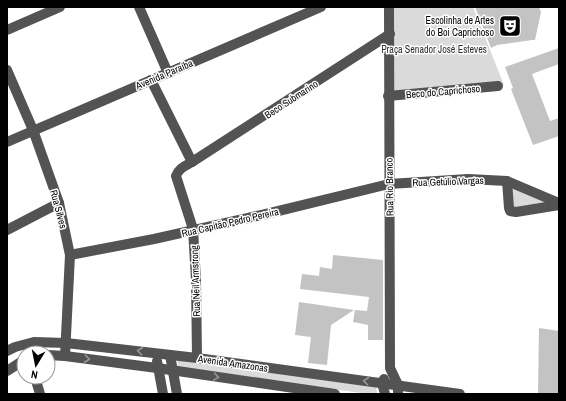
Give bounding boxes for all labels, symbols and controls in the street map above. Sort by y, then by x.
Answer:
theatre icon: Escolinha de Artes do Boi Caprichoso [497,13,523,39]
place label: Escolinha de Artes do Boi Caprichoso [426,14,494,39]
park label: Praça Senador José Esteves [381,43,487,56]
street label: Avenida Paraíba [133,56,195,93]
street label: Beco Submarino [262,77,321,122]
street label: Beco do Caprichoso [405,82,481,101]
street label: Rua Rio Branco [382,157,397,216]
street label: Rua Getúlio Vargas [412,174,484,189]
street label: Rua Silves [47,188,70,230]
street label: Rua Capitão Pedro Pereira [180,205,280,240]
street label: Rua Neil Armstrong [188,245,203,317]
north arrow [16,345,56,385]
one-way arrow [137,347,143,356]
street label: Avenida Amazonas [196,352,269,375]
one-way arrow [84,354,90,363]
text: N [30,367,39,382]
one-way arrow [212,372,219,381]
one-way arrow [363,377,369,386]

